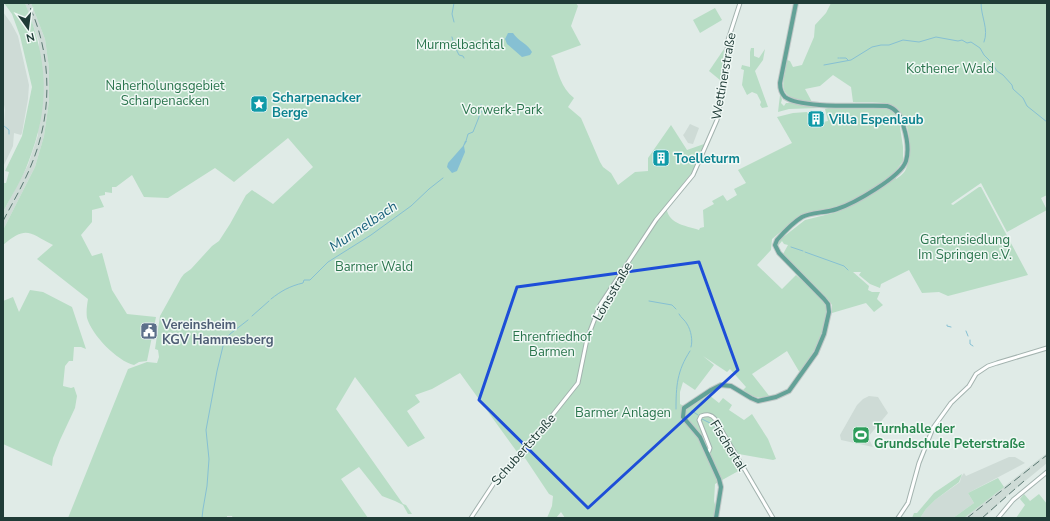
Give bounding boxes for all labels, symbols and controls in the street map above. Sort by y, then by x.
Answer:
north arrow [8,8,48,48]
text: N [24,29,36,45]
street label: Wettinerstraße [707,31,741,121]
park label: Murmelbachtal [416,36,504,54]
park label: Kothener Wald [906,60,994,78]
park label: Naherholungsgebiet Scharpenacken [105,77,225,110]
place label: Scharpenacker Berge [272,89,362,122]
place icon: Scharpenacker Berge [249,94,269,114]
park label: Vorwerk-Park [461,101,543,119]
building icon: Villa Espenlaub [806,109,826,129]
place label: Villa Espenlaub [828,111,924,129]
building icon: Toelleturm [651,148,671,168]
place label: Toelleturm [674,150,740,168]
water label: Murmelbach [325,197,401,256]
park label: Gartensiedlung Im Springen e.V. [918,231,1012,264]
park label: Barmer Wald [335,258,413,276]
street label: Lönsstraße [589,259,637,324]
place label: Vereinsheim KGV Hammesberg [161,316,274,349]
public building icon: Vereinsheim KGV Hammesberg [139,321,159,341]
park label: Ehrenfriedhof Barmen [512,328,592,361]
park label: Barmer Anlagen [575,404,671,422]
street label: Schubertstraße [487,410,560,489]
street label: Fischertal [705,417,751,475]
place label: Turnhalle der Grundschule Peterstraße [874,420,1025,453]
sports icon: Turnhalle der Grundschule Peterstraße [851,425,871,445]

